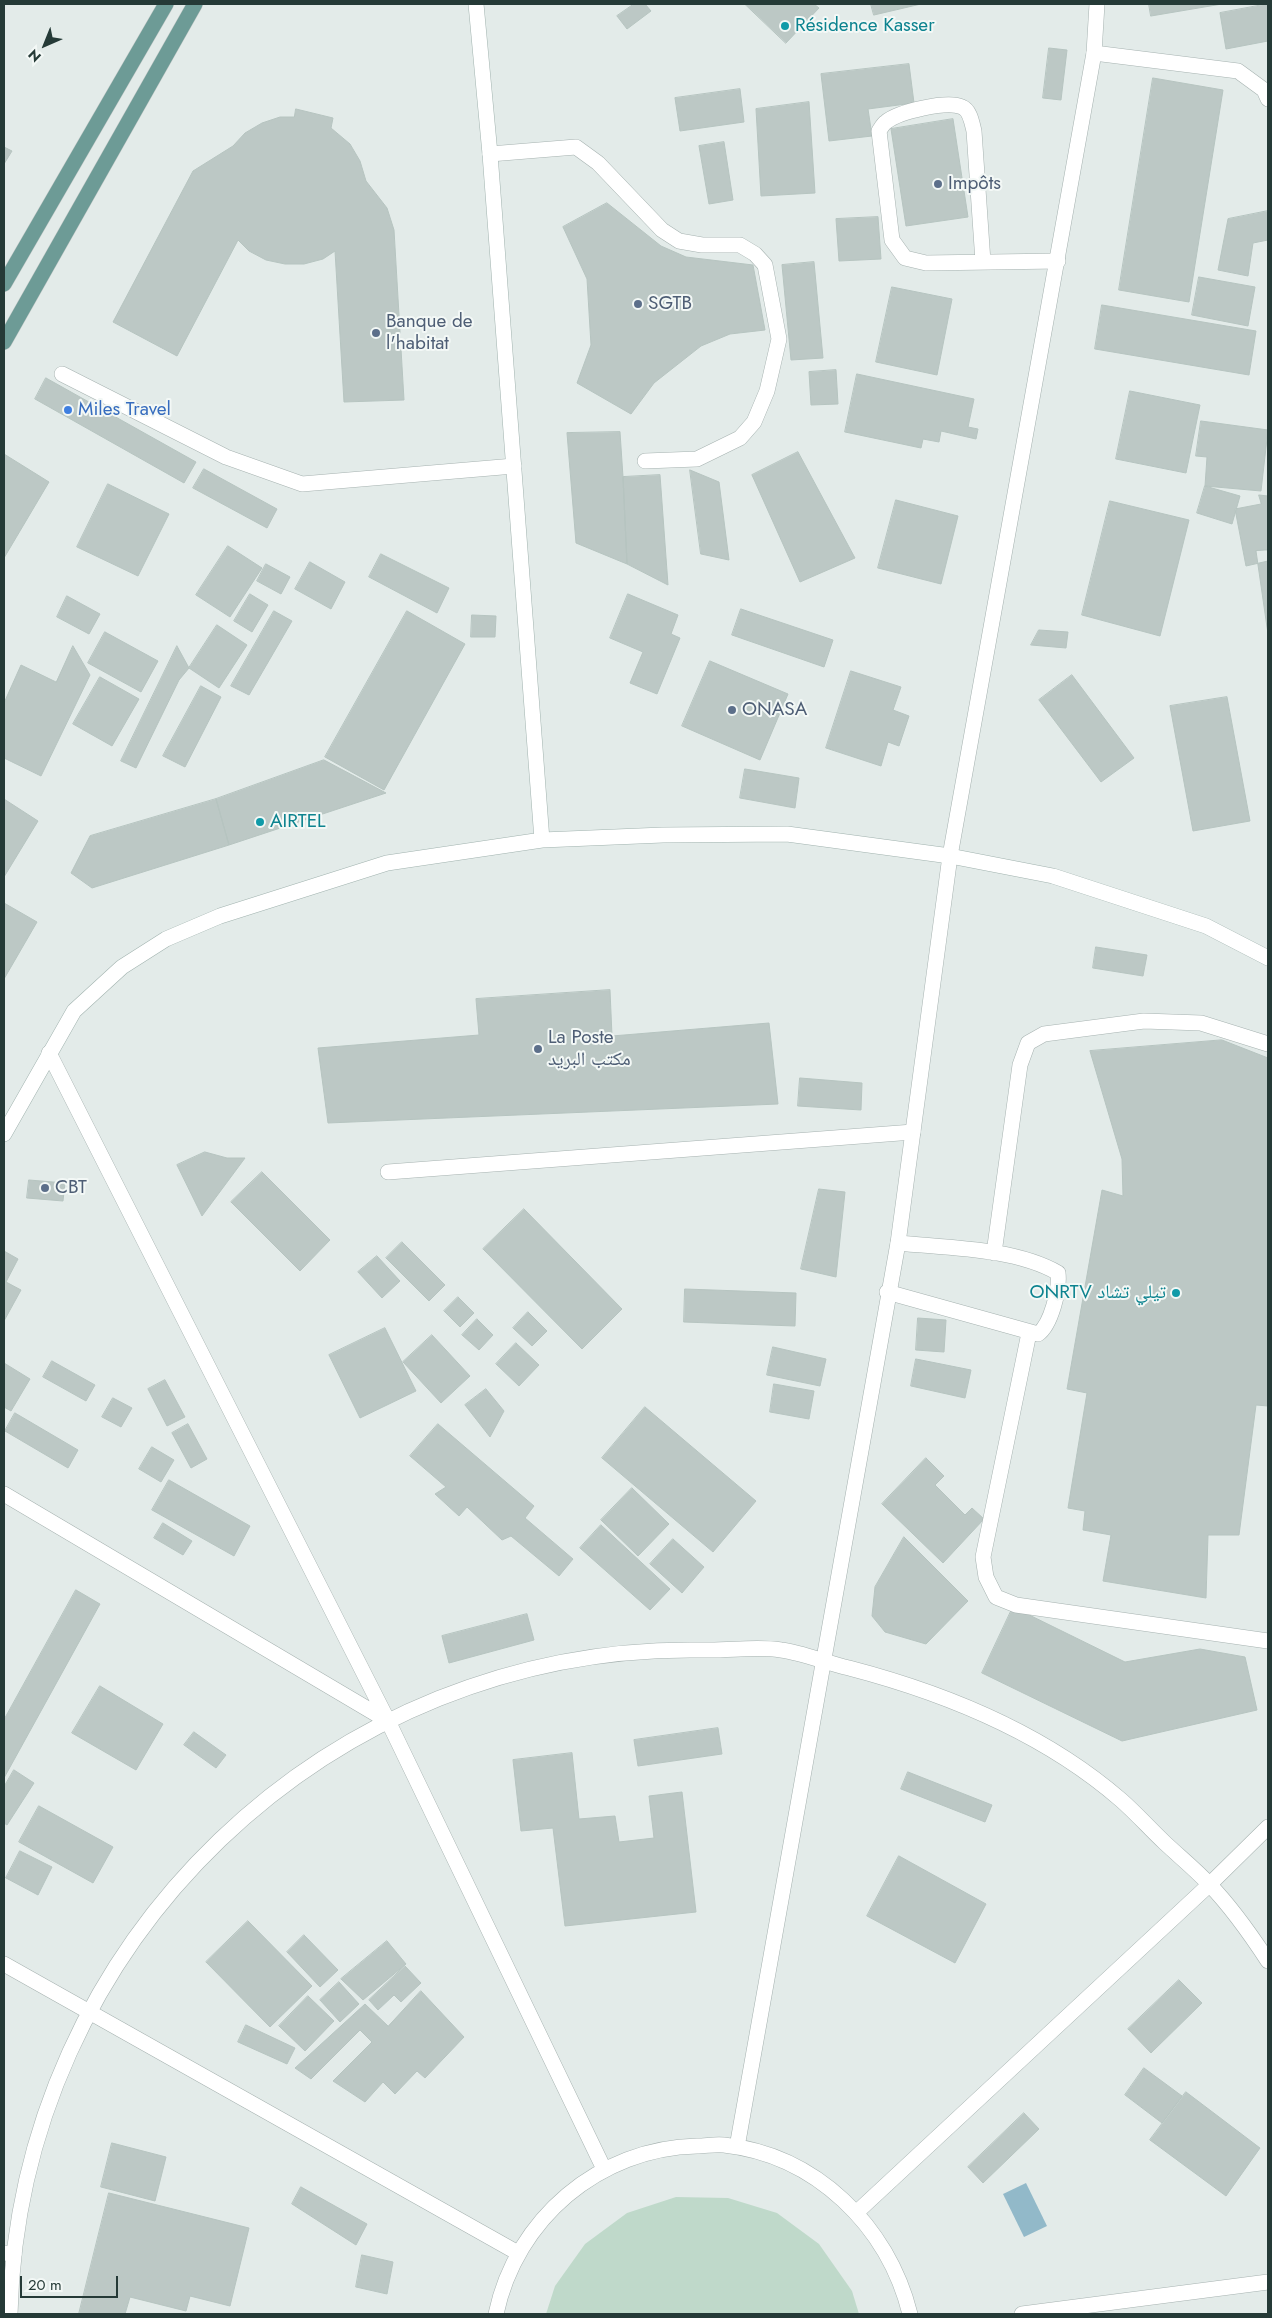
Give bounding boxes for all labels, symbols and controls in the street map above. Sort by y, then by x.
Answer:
place label: Résidence Kasser [795,15,935,37]
north arrow [20,20,70,70]
marker: Résidence Kasser [779,20,791,32]
text: N [24,45,46,67]
place label: Impôts [948,173,1001,195]
marker: Impôts [932,178,944,190]
place label: SGTB [648,293,692,315]
marker: SGTB [632,298,644,310]
place label: Banque de l'habitat [386,311,473,355]
marker: Banque de l'habitat [370,327,382,339]
place label: Miles Travel [78,399,171,421]
marker: Miles Travel [62,404,74,416]
place label: ONASA [742,699,807,721]
marker: ONASA [726,704,738,716]
place label: AIRTEL [270,811,326,833]
marker: AIRTEL [254,816,266,828]
place label: La Poste مكتب البريد [548,1027,631,1071]
marker: La Poste مكتب البريد [532,1043,544,1055]
place label: CBT [55,1177,87,1199]
marker: CBT [39,1182,51,1194]
place label: ONRTV تيلي تشاد [1029,1282,1166,1304]
marker: ONRTV تيلي تشاد [1170,1287,1182,1299]
scale bar [22,2266,120,2298]
text: 20 m [28,2274,62,2296]

